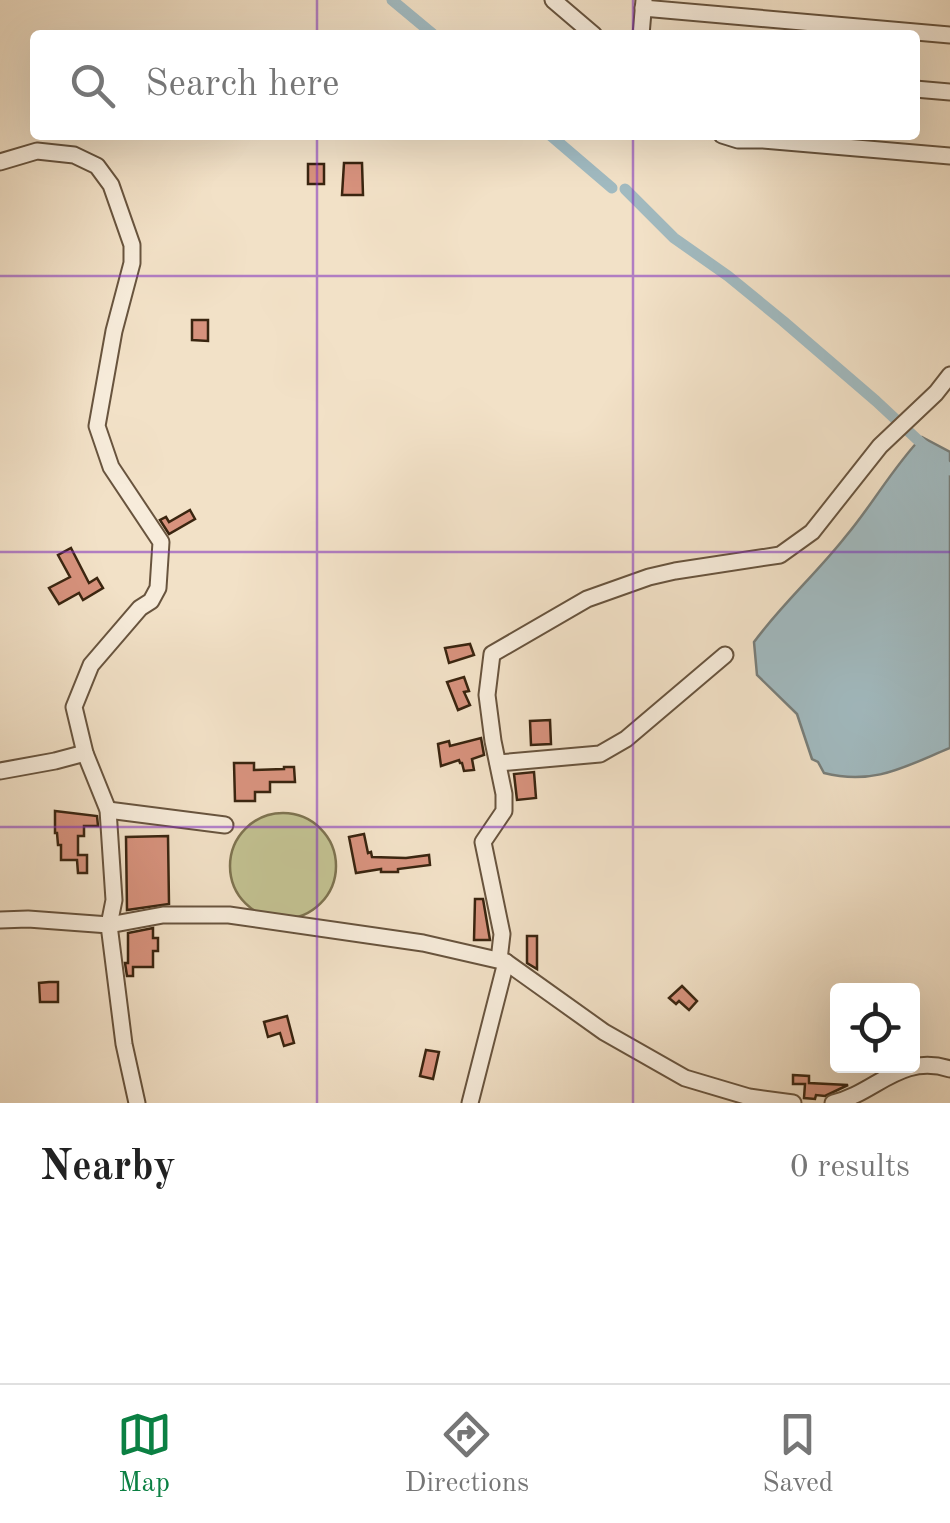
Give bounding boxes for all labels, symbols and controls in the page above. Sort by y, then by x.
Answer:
search box [30,30,920,140]
icon: search [65,58,120,113]
text: Search here [145,66,340,104]
map controls [830,983,920,1073]
button: locate [830,983,920,1073]
text: Nearby [40,1147,176,1189]
text: 0 results [790,1152,910,1184]
tab: Map [117,1407,172,1502]
tab: Directions [405,1407,529,1502]
tab: Saved [762,1407,833,1502]

